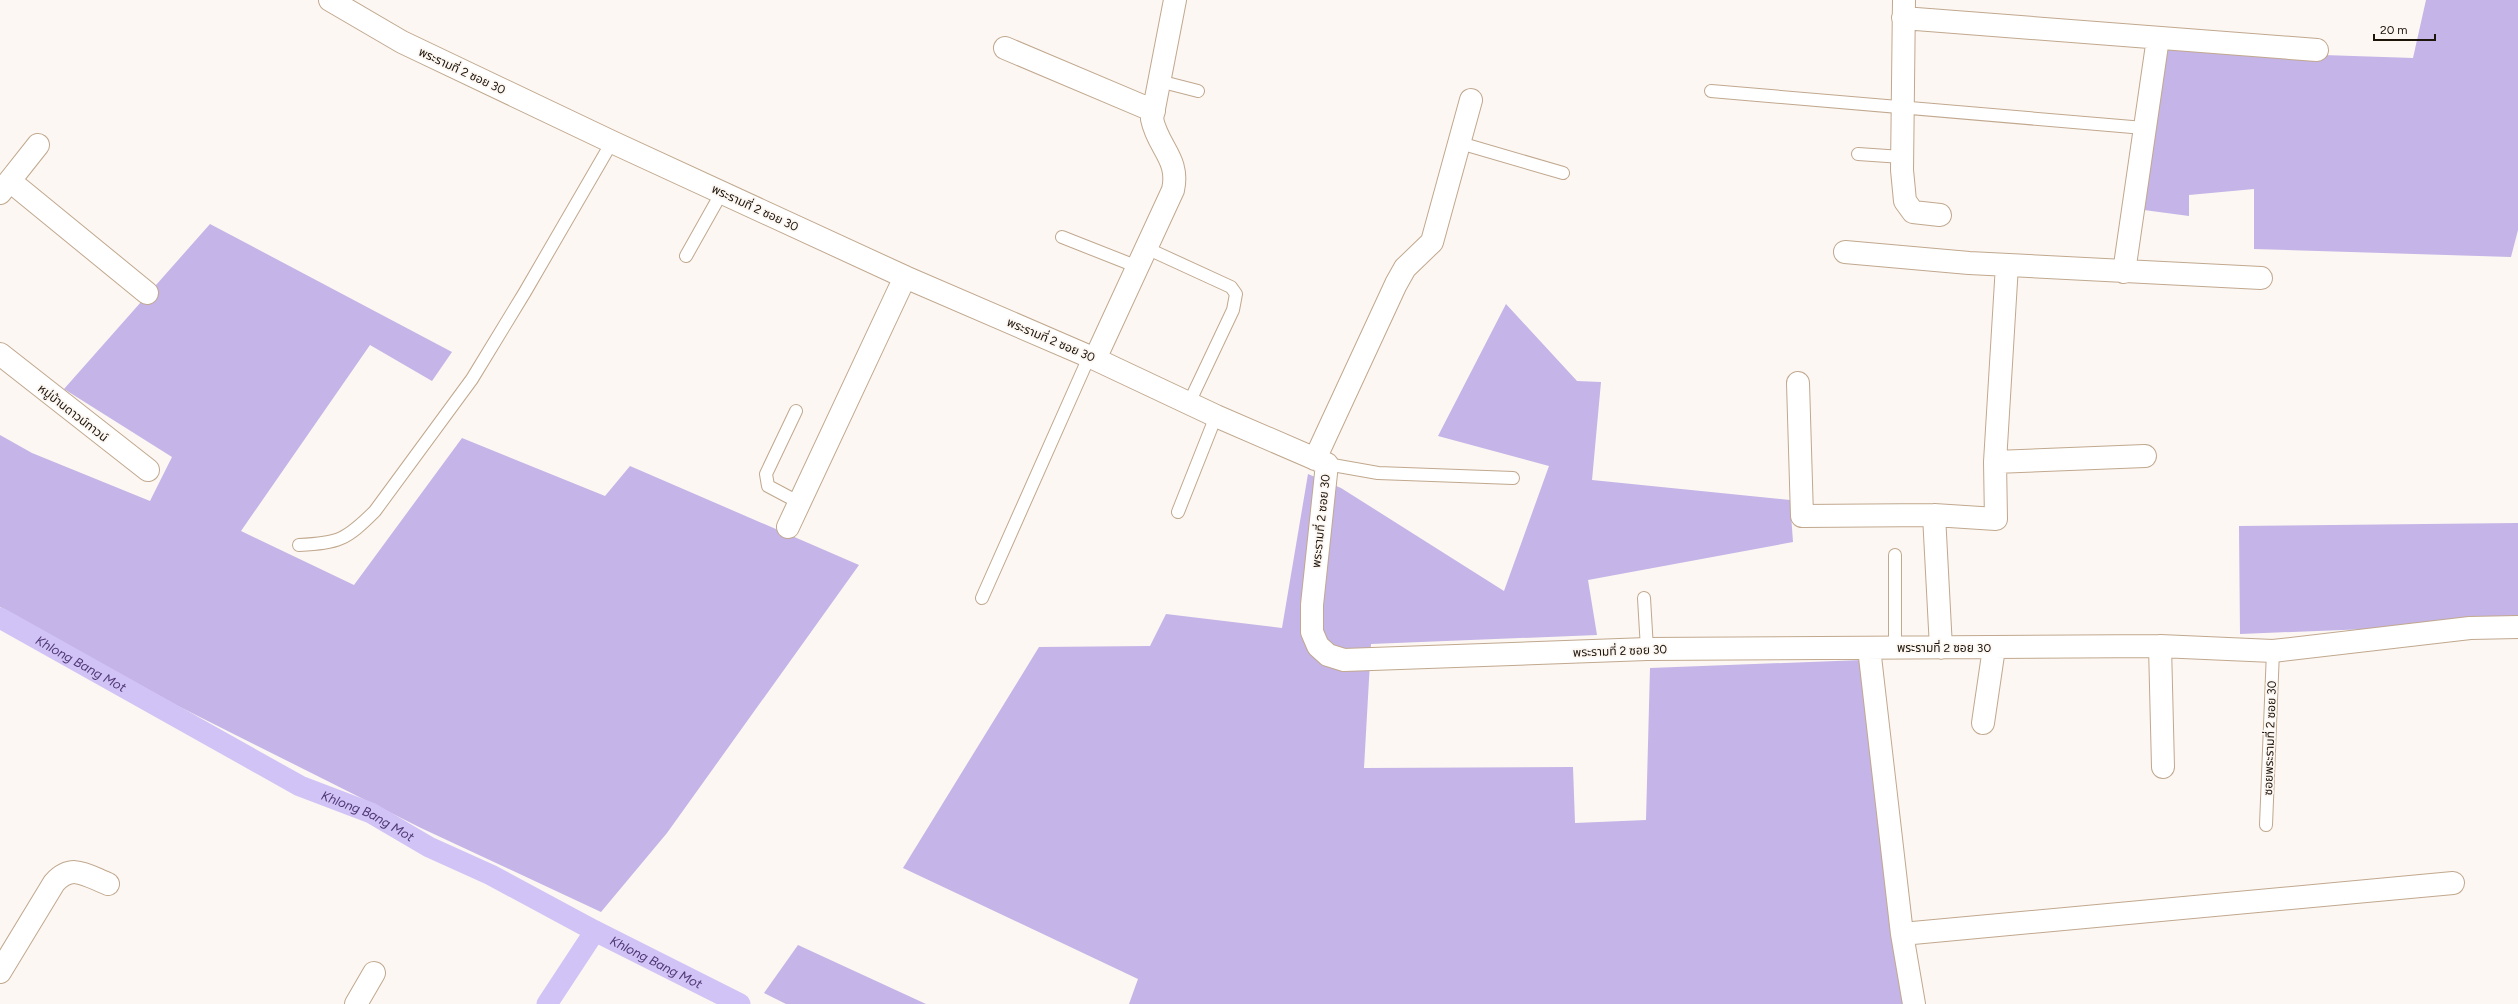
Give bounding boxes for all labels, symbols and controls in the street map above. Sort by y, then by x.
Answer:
scale bar [2374,16,2435,42]
text: 20 m [2380,23,2408,37]
street label: พระรามที่ 2 ซอย 30 [416,43,509,97]
street label: พระรามที่ 2 ซอย 30 [709,180,802,234]
street label: พระรามที่ 2 ซอย 30 [1005,313,1098,365]
street label: หมู่บ้านดาวน์ทาวน์ [35,381,111,445]
street label: พระรามที่ 2 ซอย 30 [1307,473,1333,569]
water label: Khlong Bang Mot [33,633,129,696]
street label: พระรามที่ 2 ซอย 30 [1897,639,1991,655]
street label: พระรามที่ 2 ซอย 30 [1573,640,1668,660]
street label: ซอยพระรามที่ 2 ซอย 30 [2259,680,2279,796]
water label: Khlong Bang Mot [319,788,417,845]
water label: Khlong Bang Mot [608,933,706,992]

